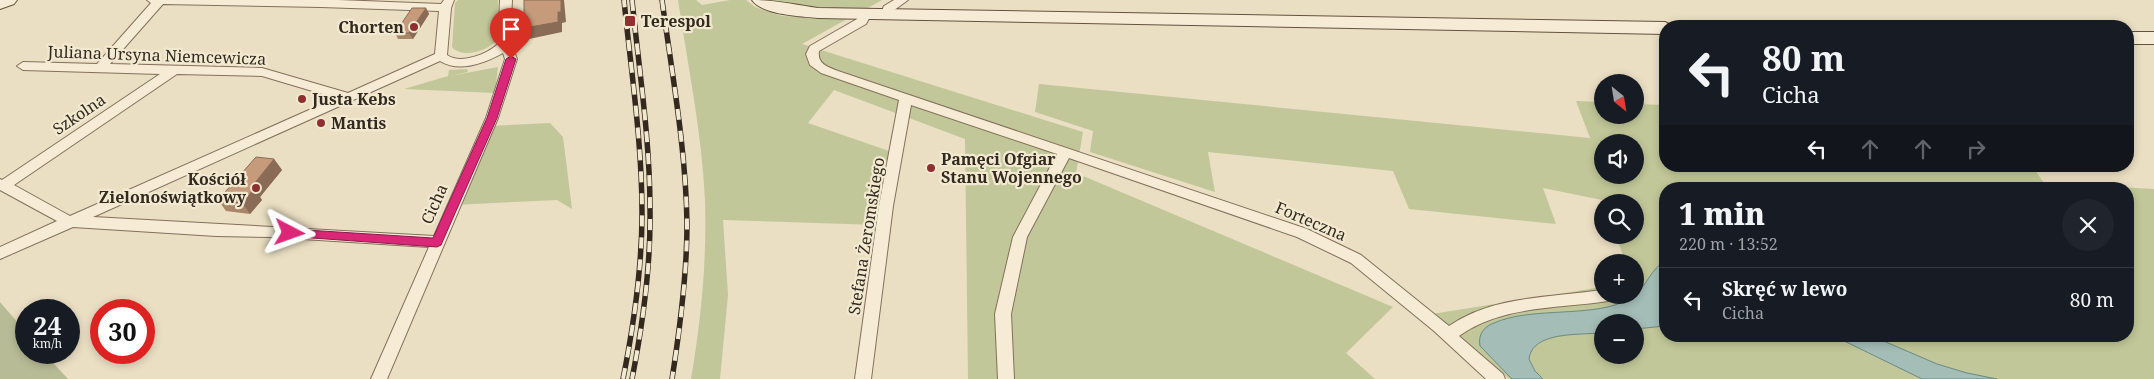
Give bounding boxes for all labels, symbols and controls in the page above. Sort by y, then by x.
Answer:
pin [490,8,532,59]
place label: Terespol [641,10,711,32]
marker: Terespol [623,14,637,28]
icon: arrive [497,15,525,43]
place label: Chorten [338,16,404,38]
marker: Chorten [408,21,420,33]
text: 80 m [1762,34,1845,81]
street label: Juliana Ursyna Niemcewicza [46,40,267,70]
icon: left [1679,40,1744,105]
north arrow [1594,74,1644,124]
map controls [1594,74,1644,364]
text: Cicha [1762,79,1820,109]
street label: Szkolna [48,88,110,140]
place label: Justa Kebs [311,88,396,110]
marker: Justa Kebs [296,93,308,105]
place label: Mantis [331,112,387,134]
marker: Mantis [315,117,327,129]
button: sound [1594,134,1644,184]
icon: left [1803,135,1831,163]
icon: ahead [1856,135,1884,163]
icon: ahead [1909,135,1937,163]
icon: right [1962,135,1990,163]
place label: Pamęci Ofgiar Stanu Wojennego [941,148,1082,188]
street label: Stefana Żeromskiego [843,156,889,316]
marker: Pamęci Ofgiar Stanu Wojennego [925,162,937,174]
place label: Kościół Zielonoświątkowy [99,168,247,208]
street label: Cicha [415,180,453,228]
marker: Kościół Zielonoświątkowy [250,182,262,194]
text: 1 min [1679,193,1765,234]
button: search [1594,194,1644,244]
street label: Forteczna [1272,196,1350,246]
button: close [2062,199,2114,251]
position arrow [263,206,315,258]
text: 220 m · 13:52 [1679,233,1778,255]
button: + [1594,254,1644,304]
text: Skręć w lewo [1722,276,1848,302]
icon: left [1679,286,1707,314]
text: 80 m [2070,287,2114,313]
speed limit sign: 30 [90,299,155,364]
text: Cicha [1722,302,1764,324]
text: 24 [33,308,62,342]
button: − [1594,314,1644,364]
text: km/h [33,335,62,352]

